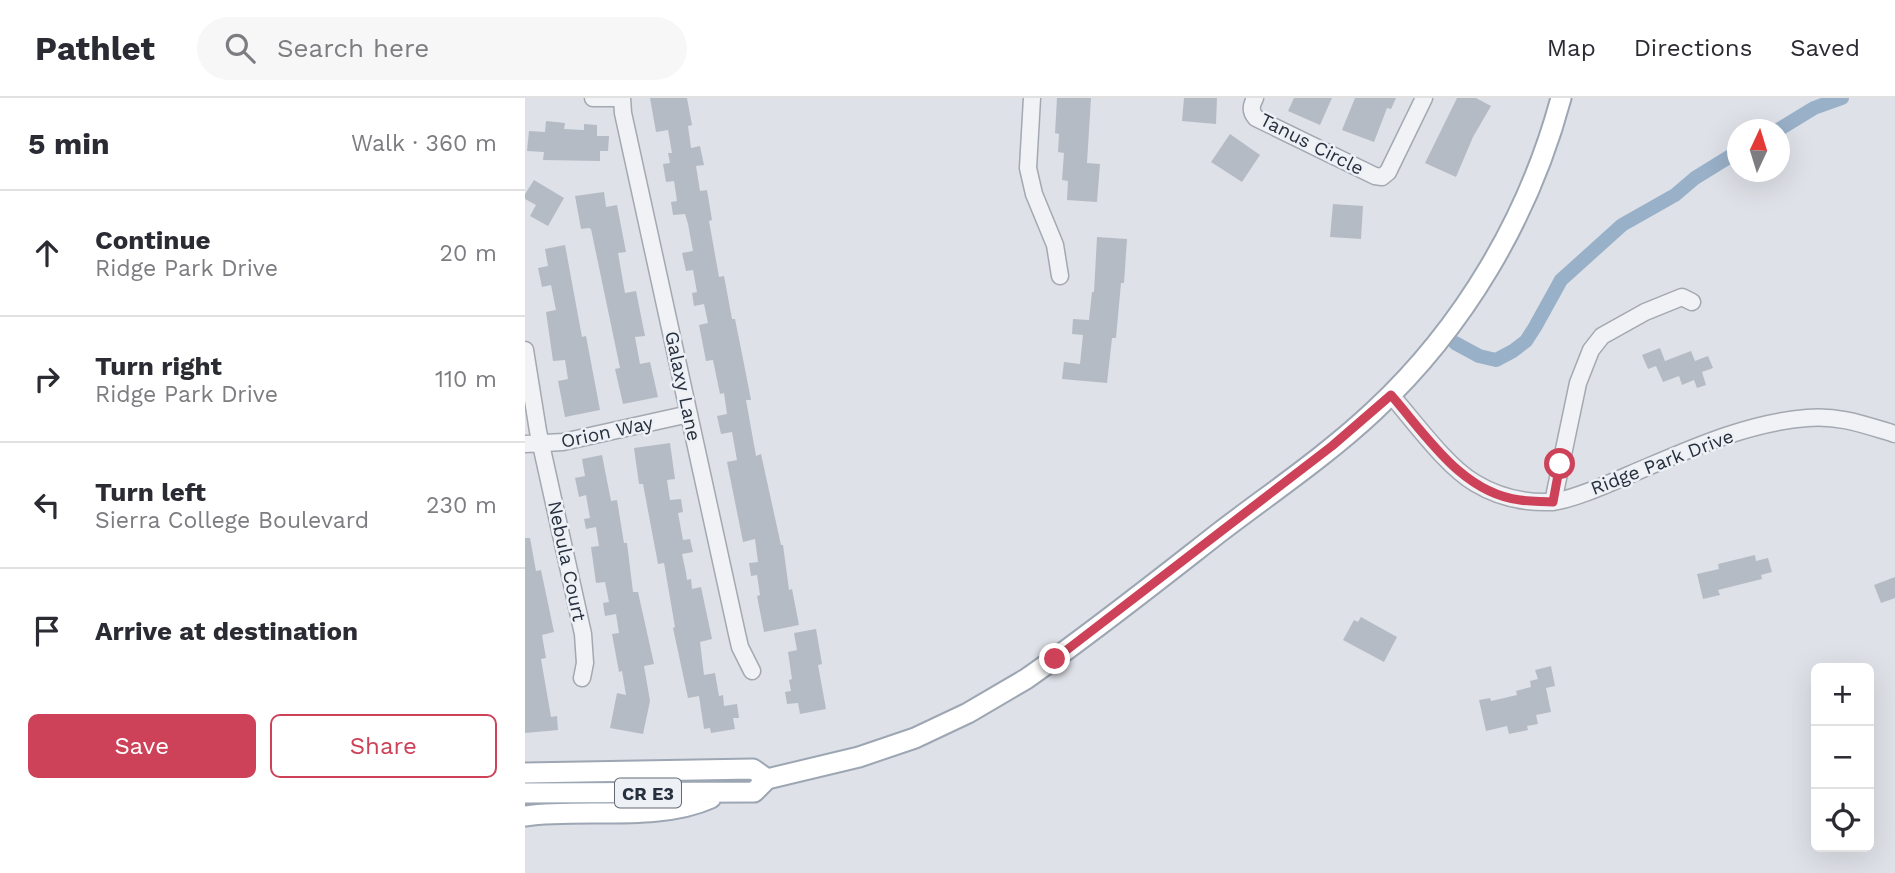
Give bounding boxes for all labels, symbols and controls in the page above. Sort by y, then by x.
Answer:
search box [197,17,687,80]
text: Pathlet [35,29,155,68]
icon: search [221,29,259,67]
text: Search here [277,33,429,63]
text: Map [1547,34,1596,62]
text: Directions [1634,34,1752,62]
text: Saved [1790,34,1860,62]
street label: Tanus Circle [1256,108,1368,180]
north arrow [1727,119,1790,182]
text: 5 min [28,126,110,161]
text: Walk · 360 m [351,130,497,157]
text: Continue [95,225,211,255]
icon: ahead [28,234,66,272]
text: 20 m [440,240,497,267]
text: Ridge Park Drive [95,255,278,282]
street label: Galaxy Lane [660,329,706,443]
text: Turn right [95,351,222,381]
icon: right [28,360,66,398]
text: 110 m [435,366,497,393]
text: Ridge Park Drive [95,381,278,408]
street label: Orion Way [559,411,655,453]
street label: Ridge Park Drive [1587,424,1737,500]
route start [1544,448,1575,479]
text: Turn left [95,477,206,507]
icon: left [28,486,66,524]
text: 230 m [426,492,497,519]
street label: Nebula Court [543,499,591,623]
text: Sierra College Boulevard [95,507,369,534]
icon: arrive [28,612,66,650]
text: Arrive at destination [95,616,358,646]
route end [1039,643,1070,674]
map controls [1811,663,1874,852]
button: + [1811,663,1874,726]
button: Save [28,714,256,778]
button: Share [270,714,497,778]
button: − [1811,726,1874,789]
road number: CR E3 [615,778,681,808]
button: locate [1811,789,1874,852]

